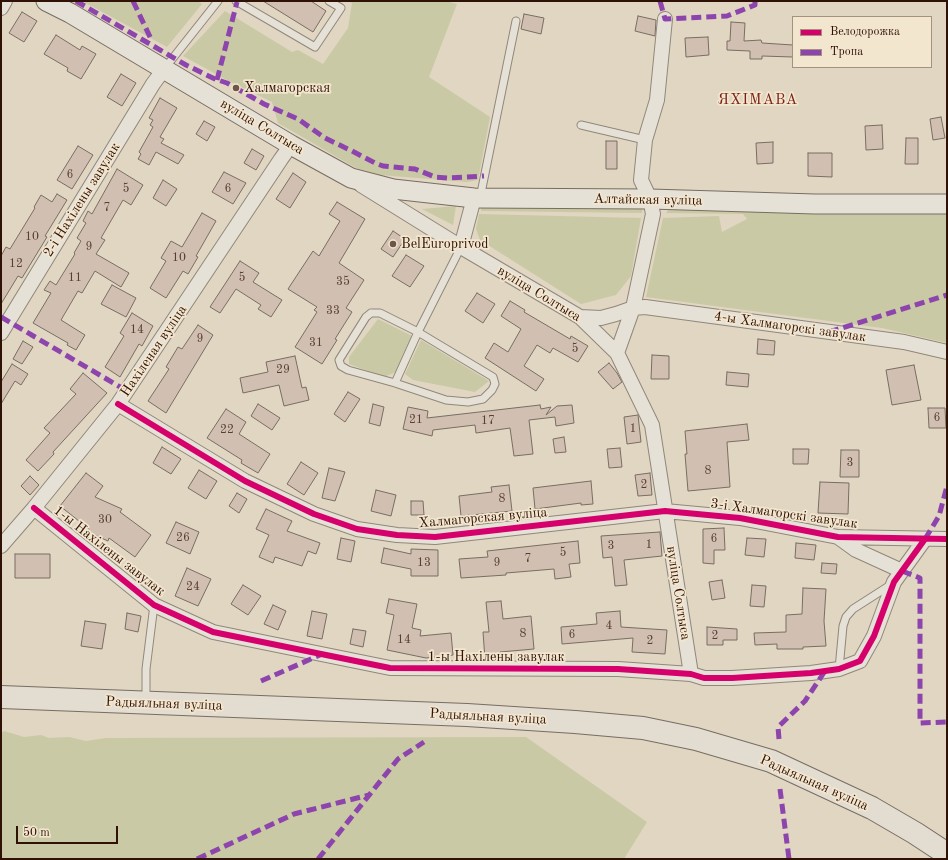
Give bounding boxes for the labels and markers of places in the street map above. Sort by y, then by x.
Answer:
place label: Халмагорская [244,80,330,96]
marker: Халмагорская [231,83,241,93]
place label: BelEuroprivod [401,236,488,252]
marker: BelEuroprivod [388,239,398,249]

